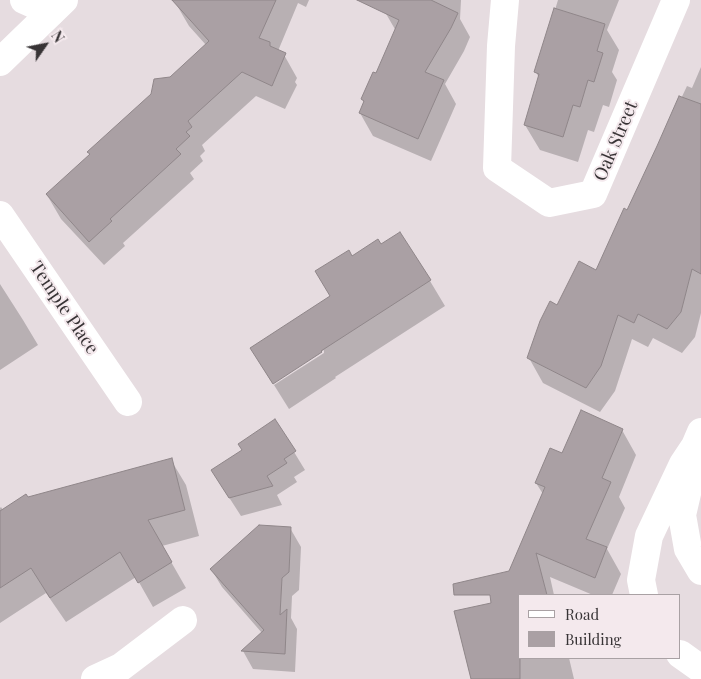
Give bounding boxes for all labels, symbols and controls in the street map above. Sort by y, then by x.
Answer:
north arrow [20,20,70,70]
text: N [47,27,69,46]
street label: Oak Street [589,98,643,184]
street label: Temple Place [25,258,103,358]
legend [518,594,681,659]
text: Road [565,604,599,624]
text: Building [565,629,621,649]

